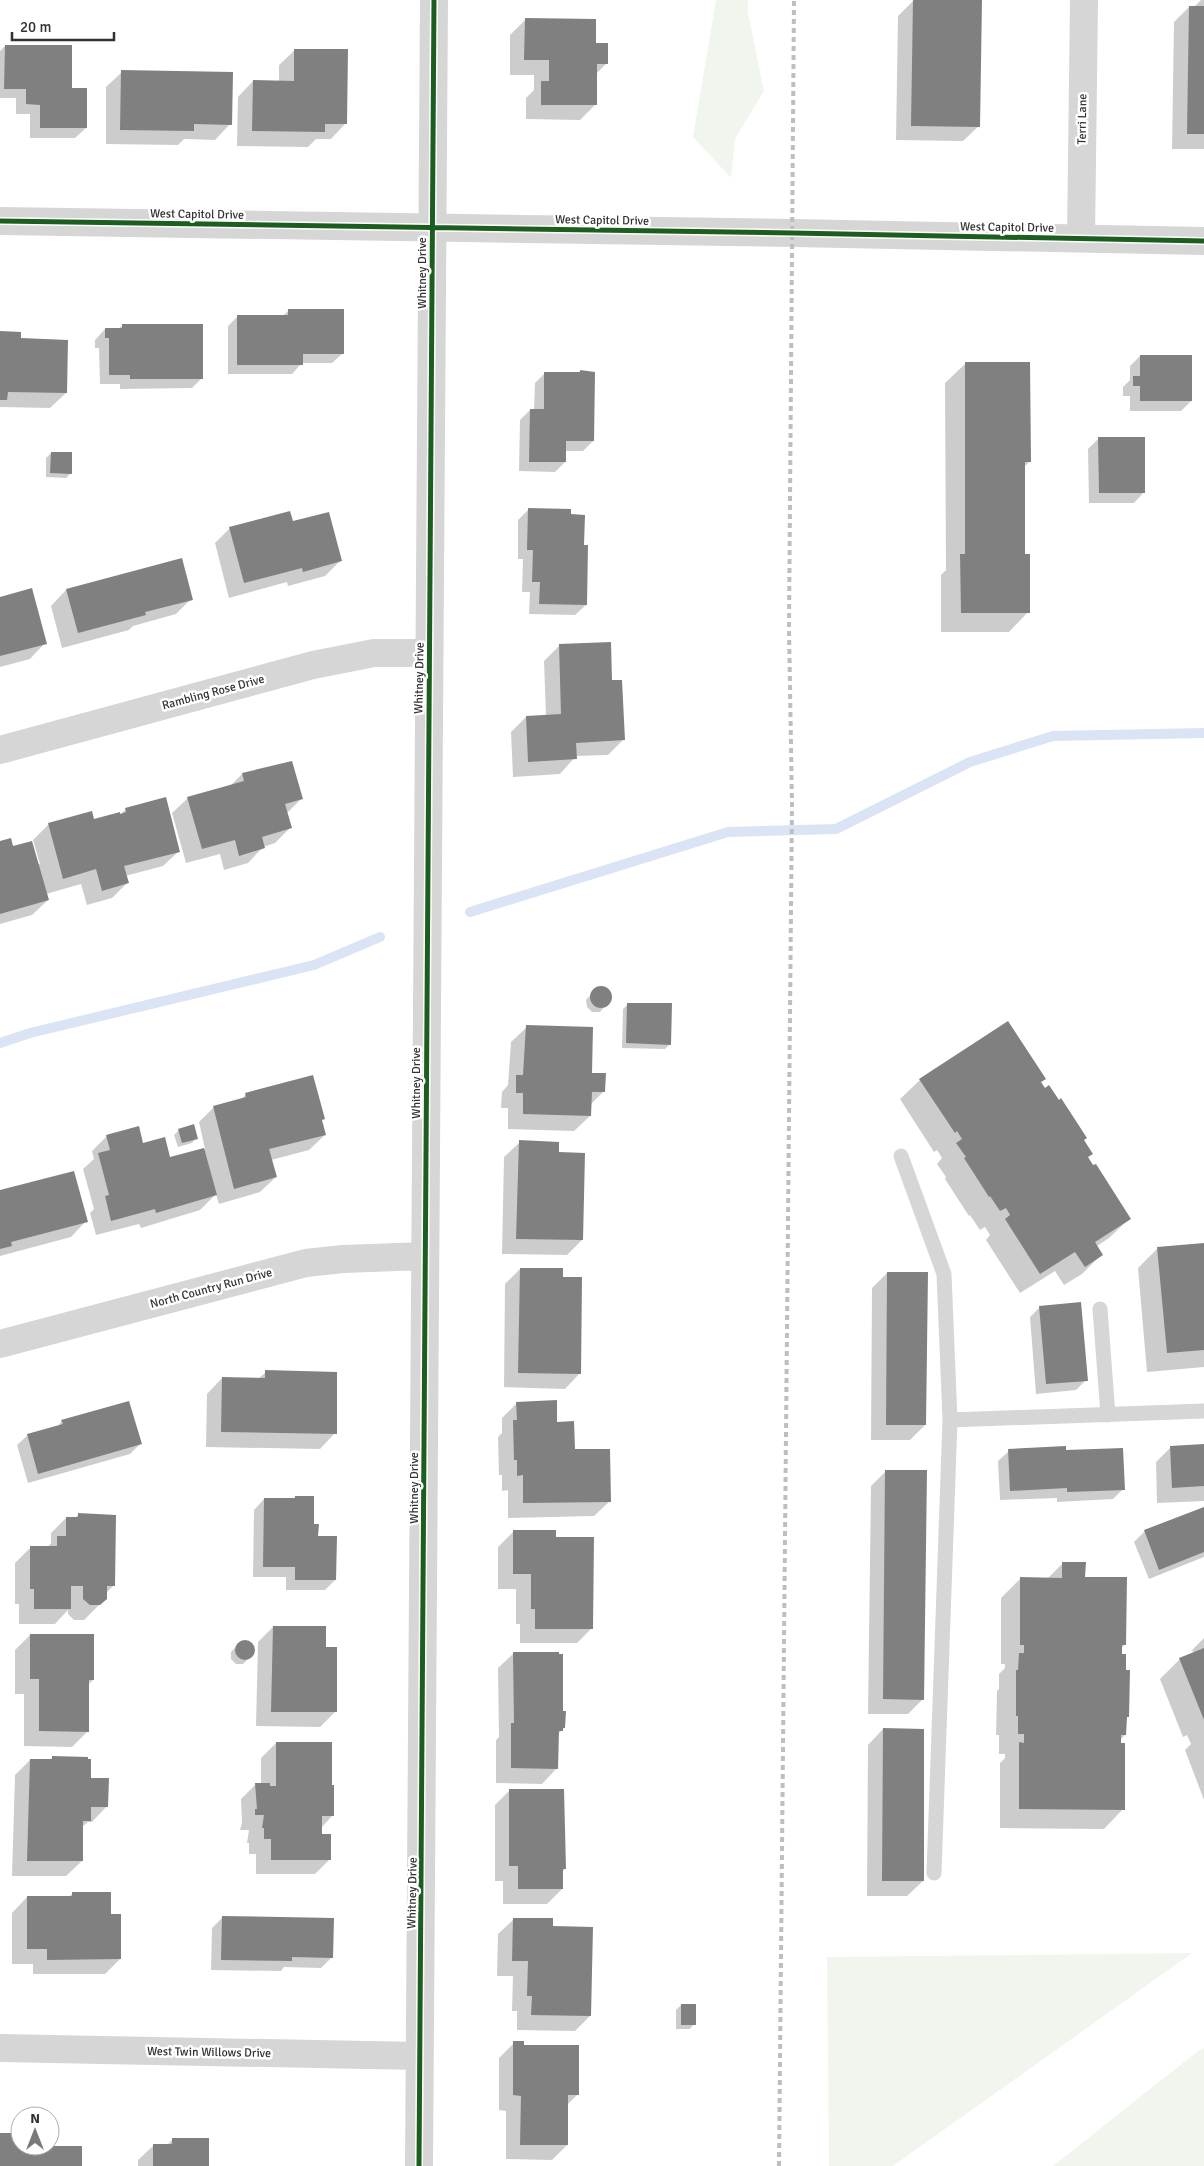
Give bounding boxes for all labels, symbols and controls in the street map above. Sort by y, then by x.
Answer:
scale bar [12,10,115,42]
text: 20 m [20,18,51,36]
street label: Terri Lane [1075,94,1090,144]
street label: West Capitol Drive [150,206,244,223]
street label: West Capitol Drive [555,212,649,229]
street label: West Capitol Drive [960,219,1054,236]
street label: Whitney Drive [415,237,430,309]
street label: Whitney Drive [411,642,428,714]
street label: Rambling Rose Drive [160,672,266,713]
street label: Whitney Drive [409,1047,424,1119]
street label: North Country Run Drive [149,1265,274,1312]
street label: Whitney Drive [407,1452,422,1524]
street label: Whitney Drive [404,1857,421,1929]
street label: West Twin Willows Drive [147,2044,271,2061]
north arrow [10,2106,60,2156]
text: N [30,2110,40,2127]

